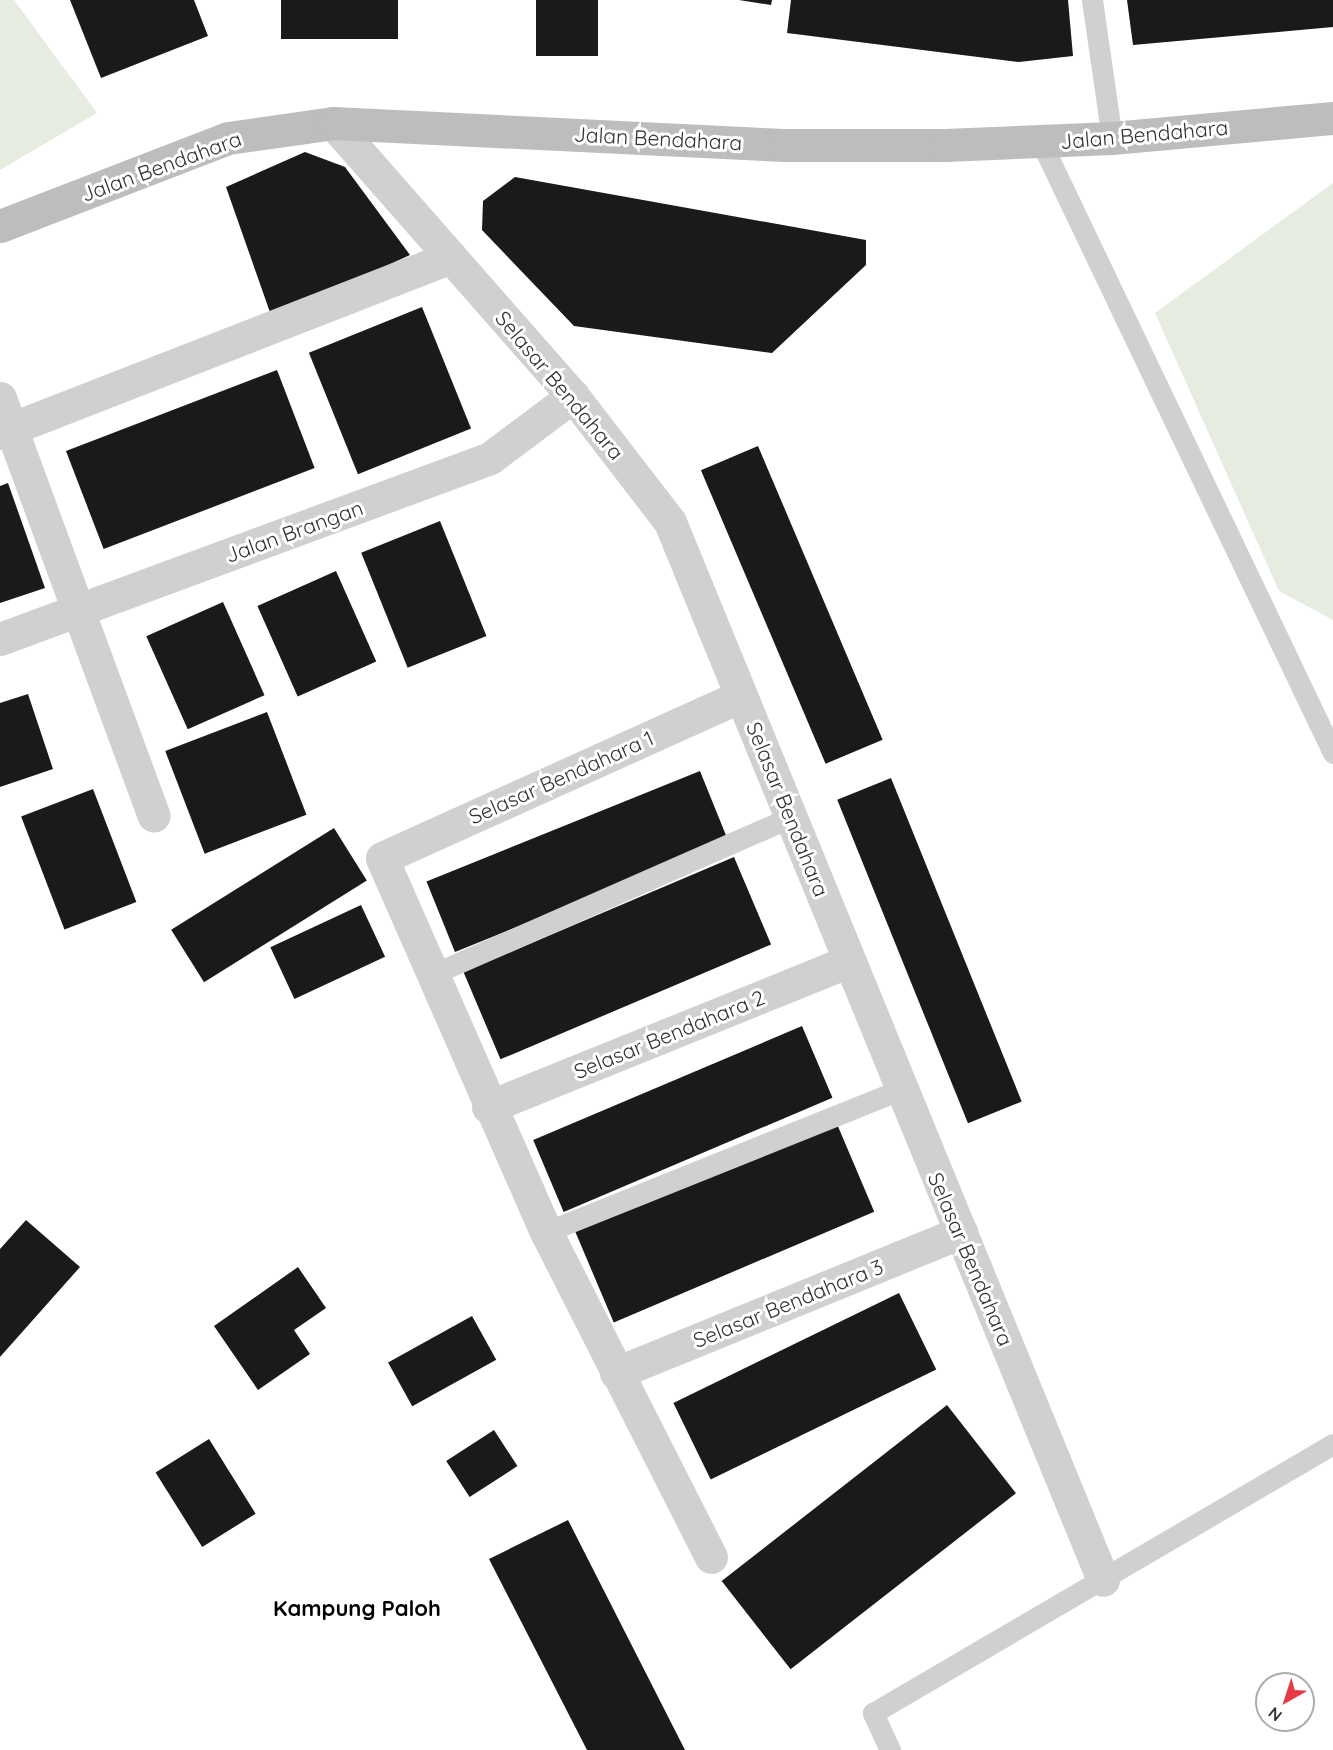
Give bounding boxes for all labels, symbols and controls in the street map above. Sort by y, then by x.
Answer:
street label: Jalan Bendahara [1059,114,1229,154]
street label: Jalan Bendahara [573,121,743,155]
street label: Jalan Bendahara [78,125,244,207]
street label: Selasar Bendahara [491,306,629,464]
street label: Jalan Brangan [222,494,366,568]
street label: Selasar Bendahara [741,718,835,900]
street label: Selasar Bendahara 1 [465,725,657,829]
street label: Selasar Bendahara 2 [570,984,768,1084]
street label: Selasar Bendahara [923,1168,1019,1350]
street label: Selasar Bendahara 3 [689,1253,887,1353]
district label: Kampung Paloh [273,1596,441,1622]
north arrow [1255,1672,1315,1732]
text: N [1264,1703,1286,1726]

